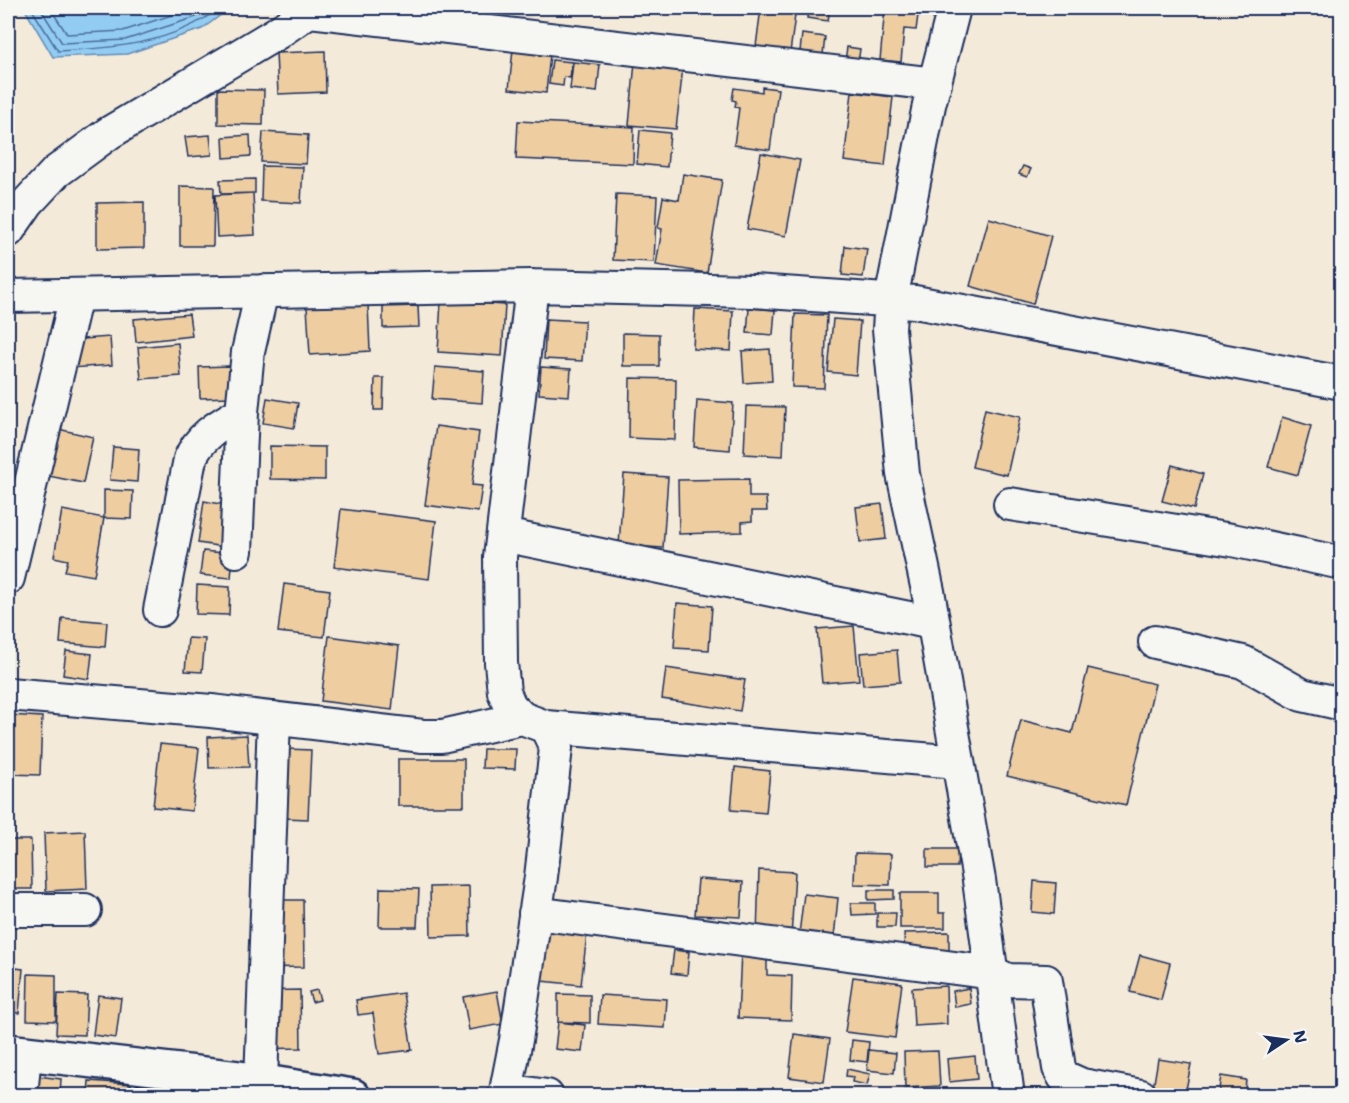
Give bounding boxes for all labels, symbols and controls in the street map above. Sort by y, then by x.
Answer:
north arrow [1256,1010,1316,1070]
text: N [1288,1028,1312,1045]

